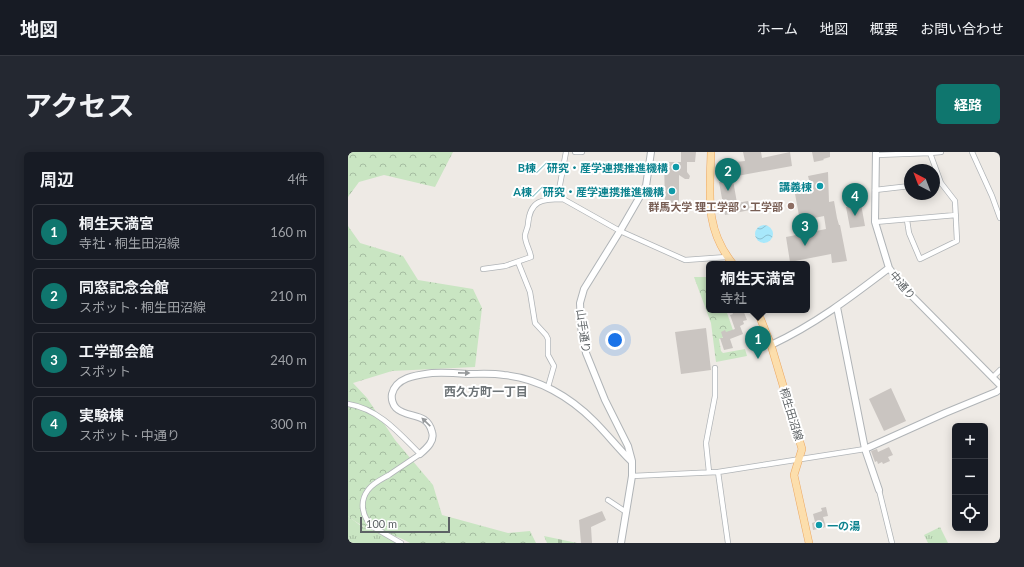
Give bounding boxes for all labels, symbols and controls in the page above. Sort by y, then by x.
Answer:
text: 地図 [20,17,58,40]
text: ホーム [756,20,798,37]
text: 地図 [820,20,848,37]
text: 概要 [870,20,898,37]
text: お問い合わせ [920,20,1004,37]
button: 経路 [936,84,1000,124]
text: アクセス [24,88,135,122]
pin: 2 [715,158,741,191]
place label: B棟／研究・産学連携推進機構 [518,161,668,174]
marker: B棟／研究・産学連携推進機構 [671,162,681,172]
north arrow [904,164,940,200]
text: 周辺 [40,169,74,190]
text: 4件 [287,171,308,187]
place label: 講義棟 [779,180,812,193]
marker: 講義棟 [815,181,825,191]
pin: 4 [842,183,868,216]
place label: A棟／研究・産学連携推進機構 [512,185,664,198]
marker: A棟／研究・産学連携推進機構 [667,186,677,196]
place label: 群馬大学 理工学部・工学部 [648,200,783,213]
marker: 群馬大学 理工学部・工学部 [786,201,796,211]
pin: 3 [792,213,818,246]
text: 桐生天満宮 [79,214,154,232]
text: 1 [50,224,58,240]
text: 160 m [270,224,307,240]
text: 寺社 · 桐生田沼線 [79,235,180,251]
popup [706,261,810,313]
street label: 中通り [887,268,919,302]
text: 桐生天満宮 [720,269,796,287]
text: 同窓記念会館 [79,278,169,296]
text: 2 [50,288,58,304]
text: 210 m [270,288,307,304]
text: 寺社 [720,290,747,306]
text: スポット · 桐生田沼線 [79,299,206,315]
street label: 山手通り [575,308,593,354]
pin: 1 [745,326,771,359]
your location [605,330,625,350]
text: 工学部会館 [79,342,154,360]
text: 3 [50,352,58,368]
text: 240 m [270,352,307,368]
text: スポット [79,363,131,379]
one-way arrow [458,370,470,377]
district label: 西久方町一丁目 [444,384,528,399]
street label: 桐生田沼線 [778,386,806,442]
text: 実験棟 [79,406,124,424]
text: 4 [50,416,58,432]
text: 300 m [270,416,307,432]
one-way arrow [421,418,431,427]
map controls [952,423,988,531]
button: + [952,423,988,459]
text: スポット · 中通り [79,427,180,443]
button: − [952,459,988,495]
button: locate [952,495,988,531]
scale bar [360,515,450,534]
text: 100 m [366,517,397,530]
place label: 一の湯 [827,519,860,532]
marker: 一の湯 [814,520,824,530]

